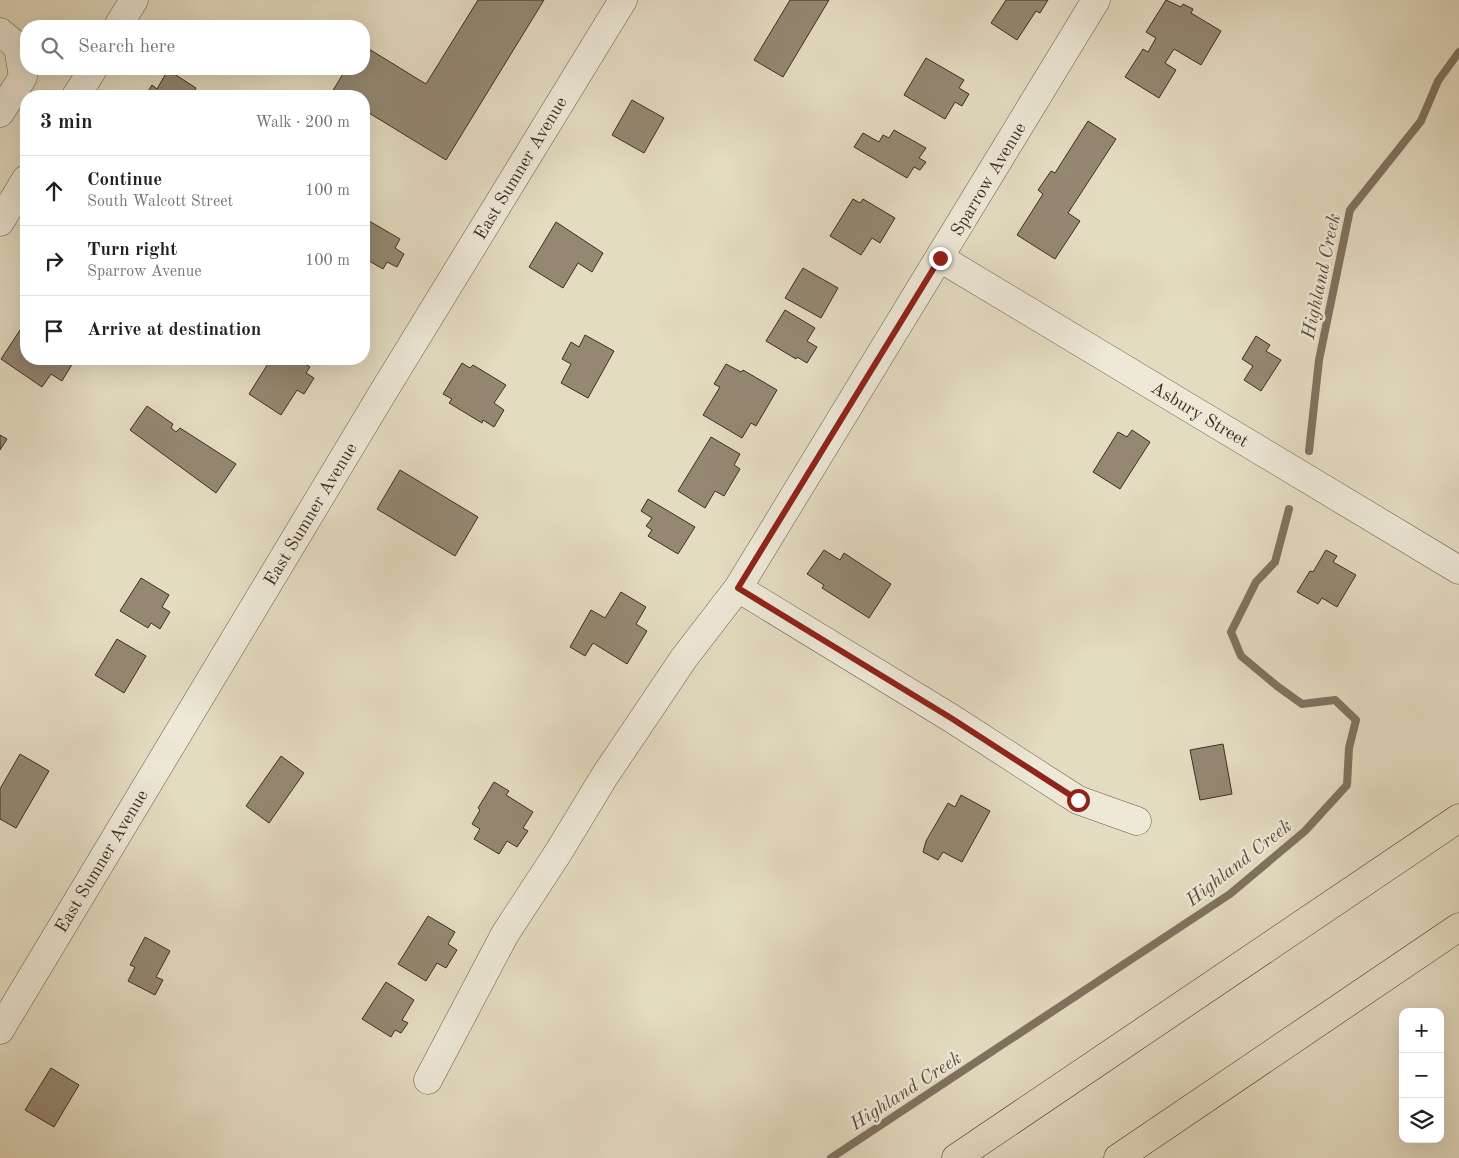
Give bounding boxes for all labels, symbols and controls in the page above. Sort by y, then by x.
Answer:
search box [20,20,370,75]
icon: search [38,34,66,62]
text: Search here [78,38,175,57]
street label: East Sumner Avenue [471,94,571,243]
text: 3 min [40,112,93,133]
text: Walk · 200 m [255,115,350,131]
street label: Sparrow Avenue [948,120,1030,239]
text: Continue [87,171,162,190]
icon: ahead [40,177,68,205]
text: 100 m [305,183,350,199]
text: South Walcott Street [87,194,233,210]
water label: Highland Creek [1300,212,1345,342]
text: Turn right [87,241,177,260]
icon: right [40,247,68,275]
route end [929,247,952,270]
text: 100 m [305,253,350,269]
text: Sparrow Avenue [87,264,202,280]
icon: arrive [40,317,68,345]
text: Arrive at destination [87,321,261,340]
street label: Asbury Street [1148,379,1251,451]
street label: East Sumner Avenue [261,440,361,589]
street label: East Sumner Avenue [52,787,152,936]
route start [1067,789,1090,812]
water label: Highland Creek [1182,817,1296,912]
map controls [1399,1008,1444,1143]
button: + [1399,1008,1444,1053]
water label: Highland Creek [847,1049,965,1136]
button: − [1399,1053,1444,1098]
button: layers [1399,1098,1444,1143]

